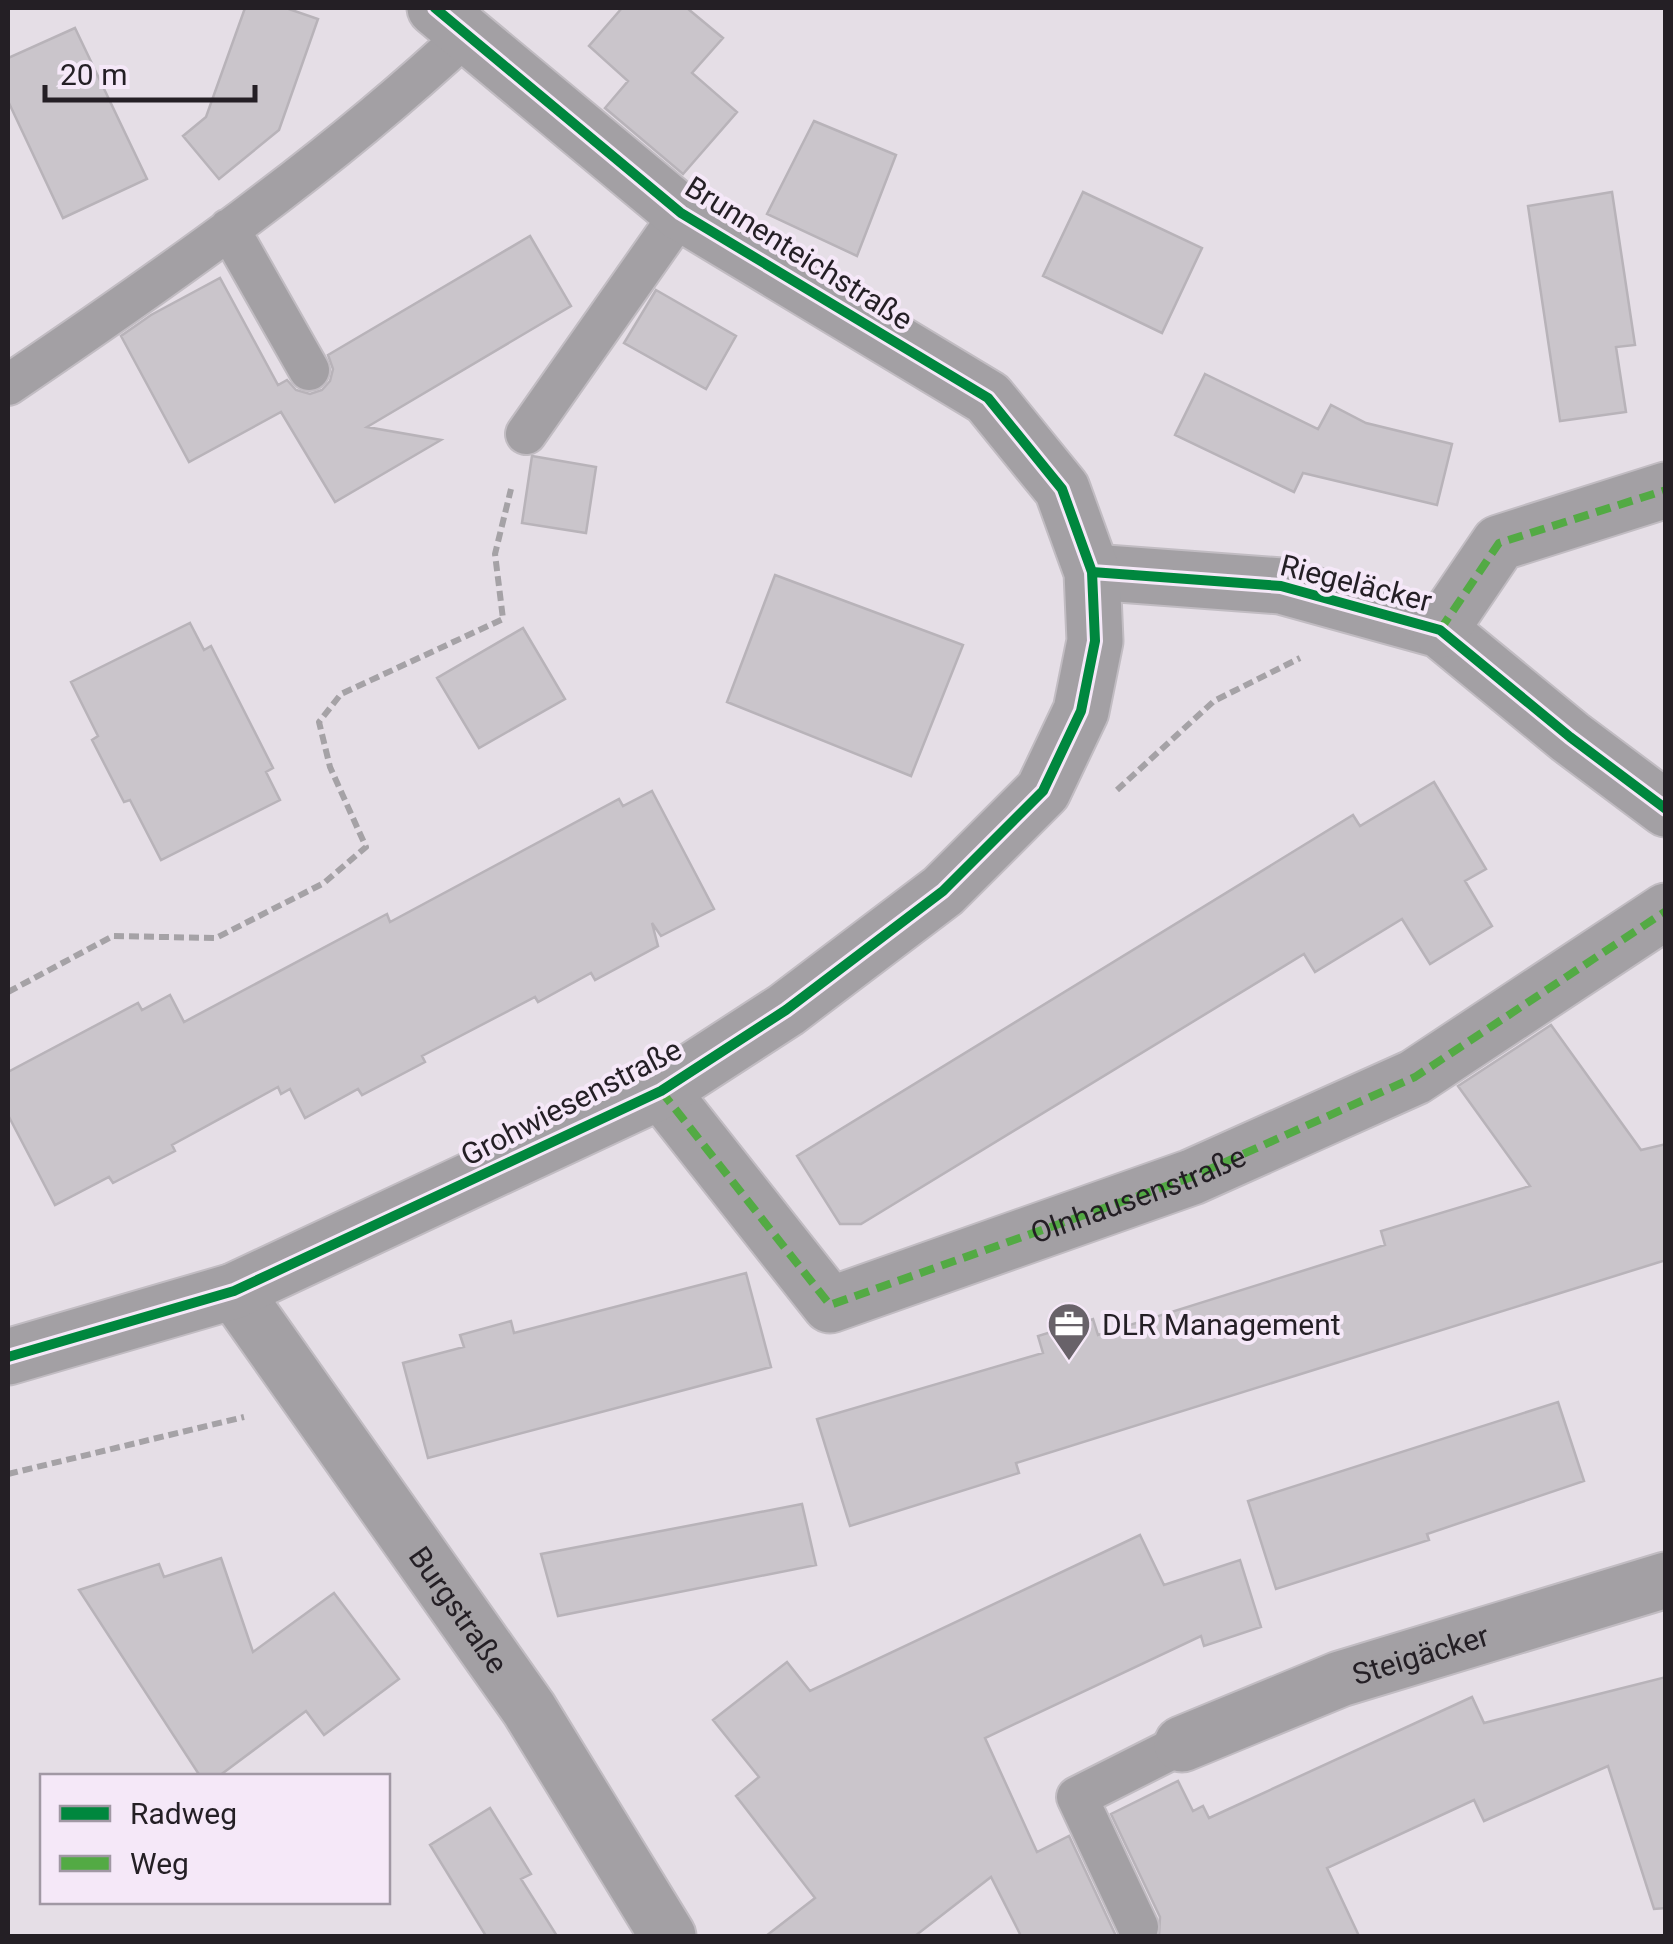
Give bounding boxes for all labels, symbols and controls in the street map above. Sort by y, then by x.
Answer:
scale bar [45,40,255,102]
text: 20 m [60,57,127,92]
street label: Brunnenteichstraße [679,169,919,337]
street label: Riegeläcker [1277,547,1435,619]
street label: Grohwiesenstraße [455,1031,687,1173]
street label: Olnhausenstraße [1026,1138,1251,1250]
office icon: DLR Management [1046,1301,1092,1362]
place label: DLR Management [1102,1307,1341,1342]
street label: Burgstraße [402,1539,516,1680]
street label: Steigäcker [1348,1617,1493,1692]
legend [40,1774,390,1904]
text: Radweg [130,1796,237,1831]
text: Weg [130,1846,189,1881]

